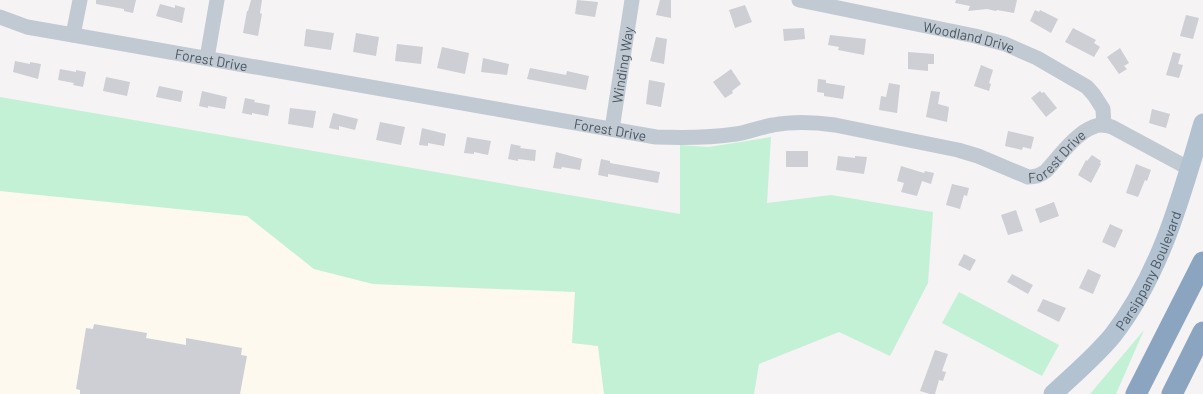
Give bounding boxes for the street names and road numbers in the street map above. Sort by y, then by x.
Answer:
street label: Woodland Drive [922,17,1018,56]
street label: Winding Way [608,25,636,104]
street label: Forest Drive [174,45,249,74]
street label: Forest Drive [573,114,648,144]
street label: Forest Drive [1027,126,1088,186]
street label: Parsippany Boulevard [1111,209,1184,333]

